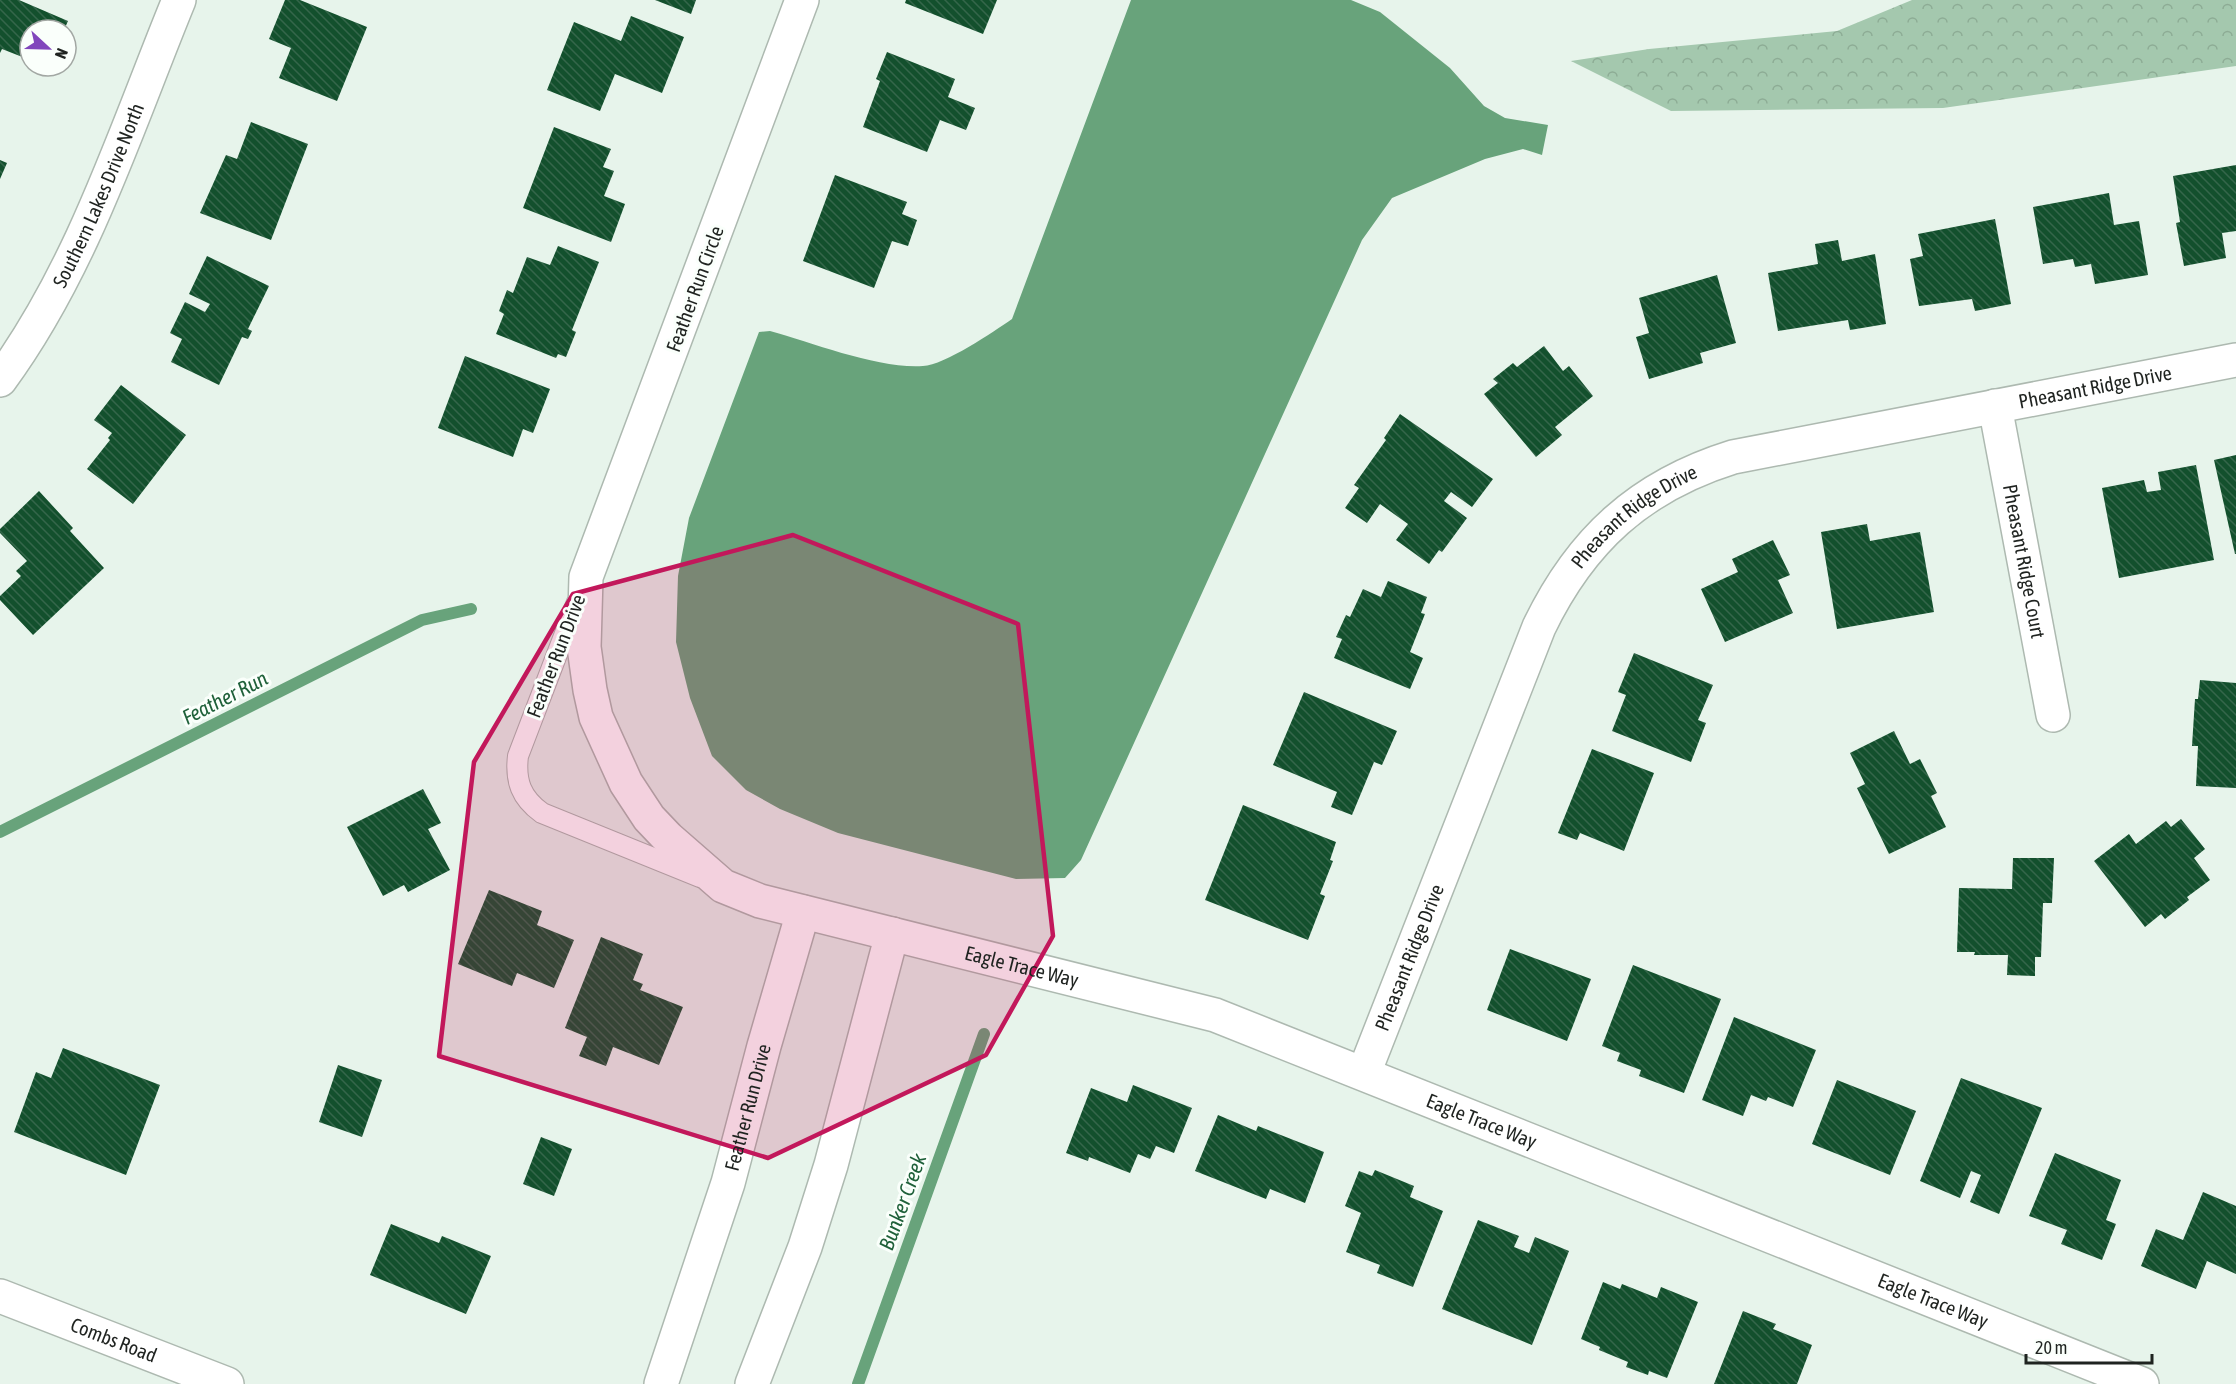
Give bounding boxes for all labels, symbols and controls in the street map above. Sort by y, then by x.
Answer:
north arrow [18,18,78,78]
text: N [52,46,72,61]
street label: Southern Lakes Drive North [48,100,148,291]
street label: Feather Run Circle [661,223,728,355]
street label: Pheasant Ridge Drive [2016,361,2173,413]
street label: Pheasant Ridge Drive [1566,460,1700,573]
street label: Pheasant Ridge Court [1999,482,2050,640]
street label: Feather Run Drive [521,591,590,721]
water label: Feather Run [178,665,271,729]
street label: Pheasant Ridge Drive [1370,881,1448,1034]
street label: Eagle Trace Way [963,941,1081,991]
street label: Feather Run Drive [720,1041,775,1173]
street label: Eagle Trace Way [1423,1088,1540,1153]
water label: Bunker Creek [874,1150,931,1253]
street label: Eagle Trace Way [1875,1268,1992,1333]
street label: Combs Road [68,1313,160,1367]
scale bar [2026,1327,2152,1365]
text: 20 m [2035,1337,2067,1358]

